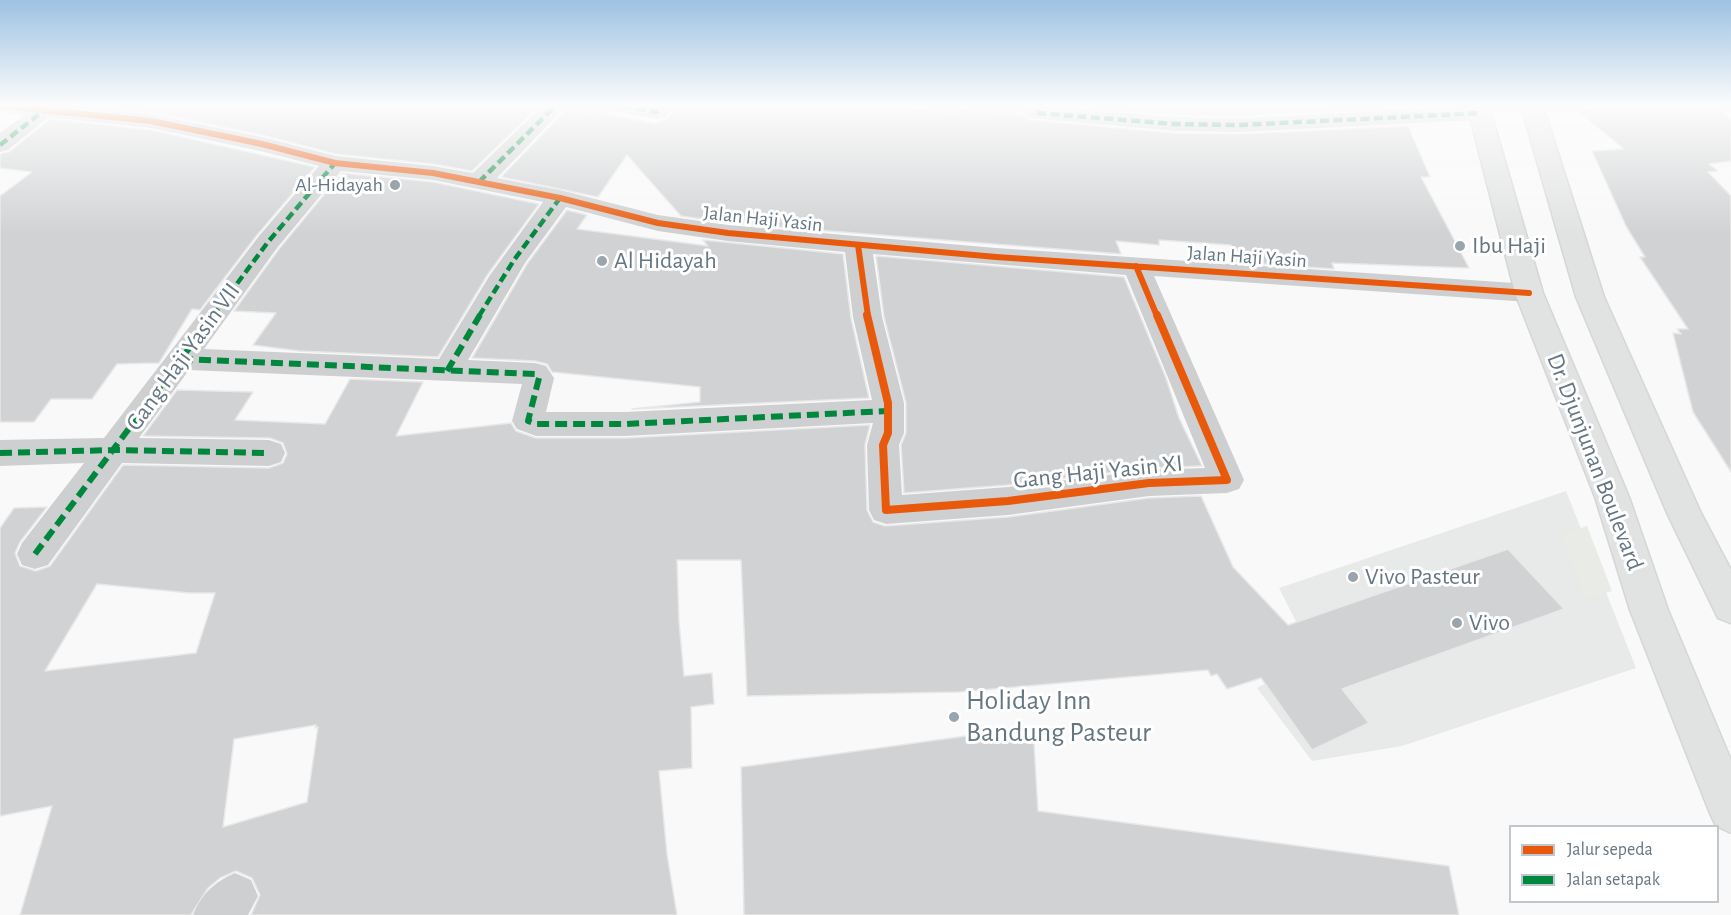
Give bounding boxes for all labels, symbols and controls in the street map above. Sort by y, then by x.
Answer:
place label: Al-Hidayah [295,173,383,197]
marker: Al-Hidayah [388,178,402,192]
street label: Jalan Haji Yasin [702,201,824,237]
place label: Ibu Haji [1472,232,1546,260]
marker: Ibu Haji [1453,239,1467,253]
street label: Jalan Haji Yasin [1186,241,1308,273]
place label: Al Hidayah [614,247,717,275]
marker: Al Hidayah [595,254,609,268]
street label: Gang Haji Yasin VII [120,277,246,437]
street label: Dr. Djunjunan Boulevard [1540,349,1650,575]
street label: Gang Haji Yasin XI [1012,449,1184,495]
place label: Vivo Pasteur [1365,563,1480,591]
marker: Vivo Pasteur [1346,570,1360,584]
place label: Vivo [1469,609,1510,637]
marker: Vivo [1450,616,1464,630]
place label: Holiday Inn Bandung Pasteur [966,684,1151,750]
marker: Holiday Inn Bandung Pasteur [947,710,961,724]
legend [1509,825,1719,903]
text: Jalur sepeda [1567,841,1653,859]
text: Jalan setapak [1567,871,1660,889]

